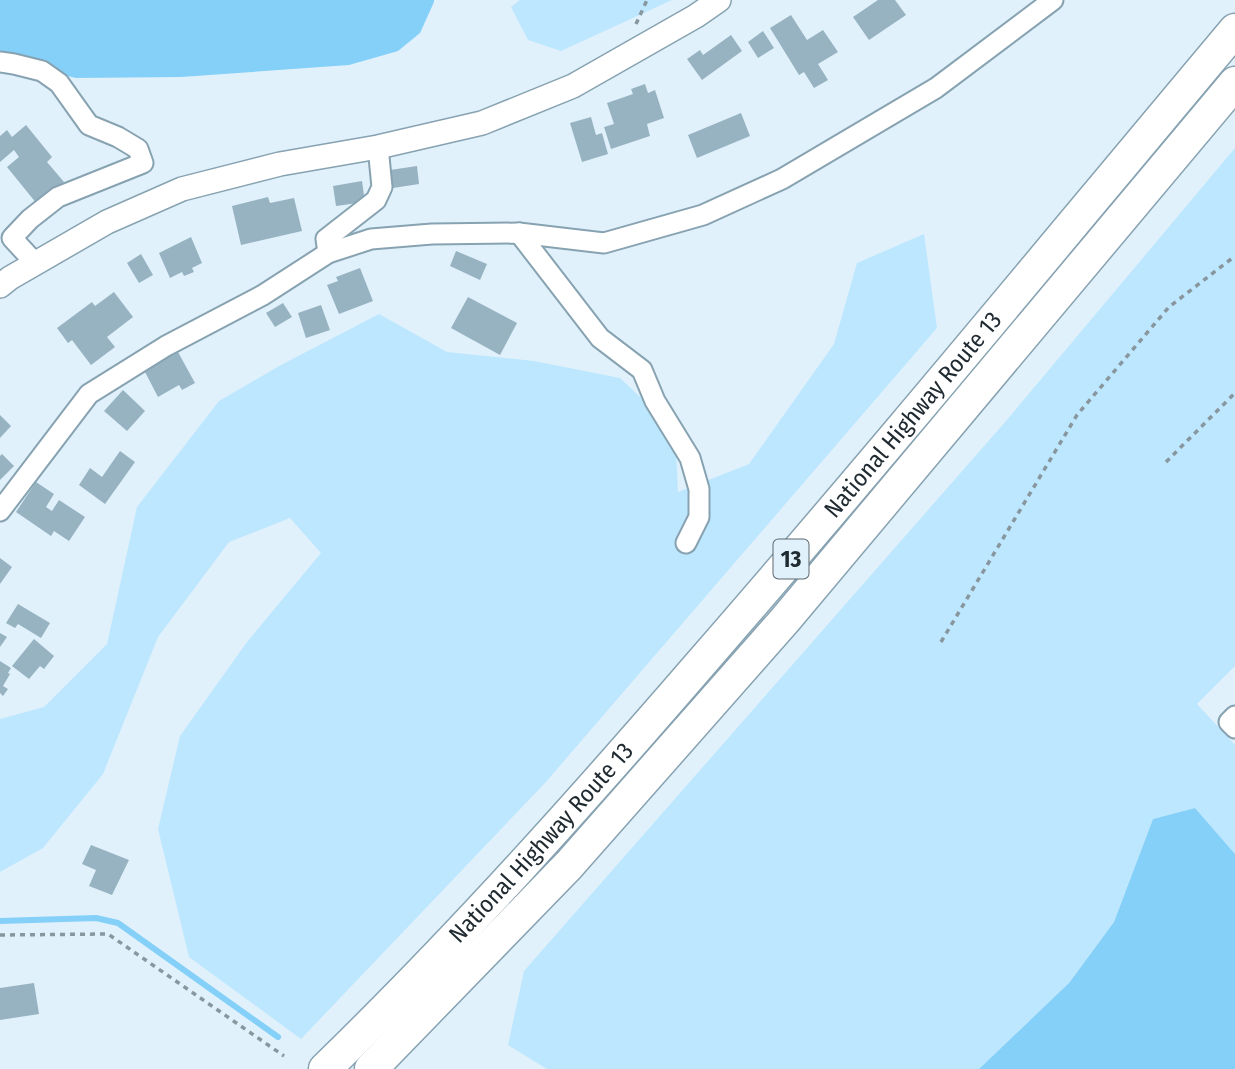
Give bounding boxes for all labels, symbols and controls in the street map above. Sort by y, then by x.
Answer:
street label: National Highway Route 13 [819,306,1007,523]
road number: 13 [774,540,808,579]
street label: National Highway Route 13 [443,737,639,948]

